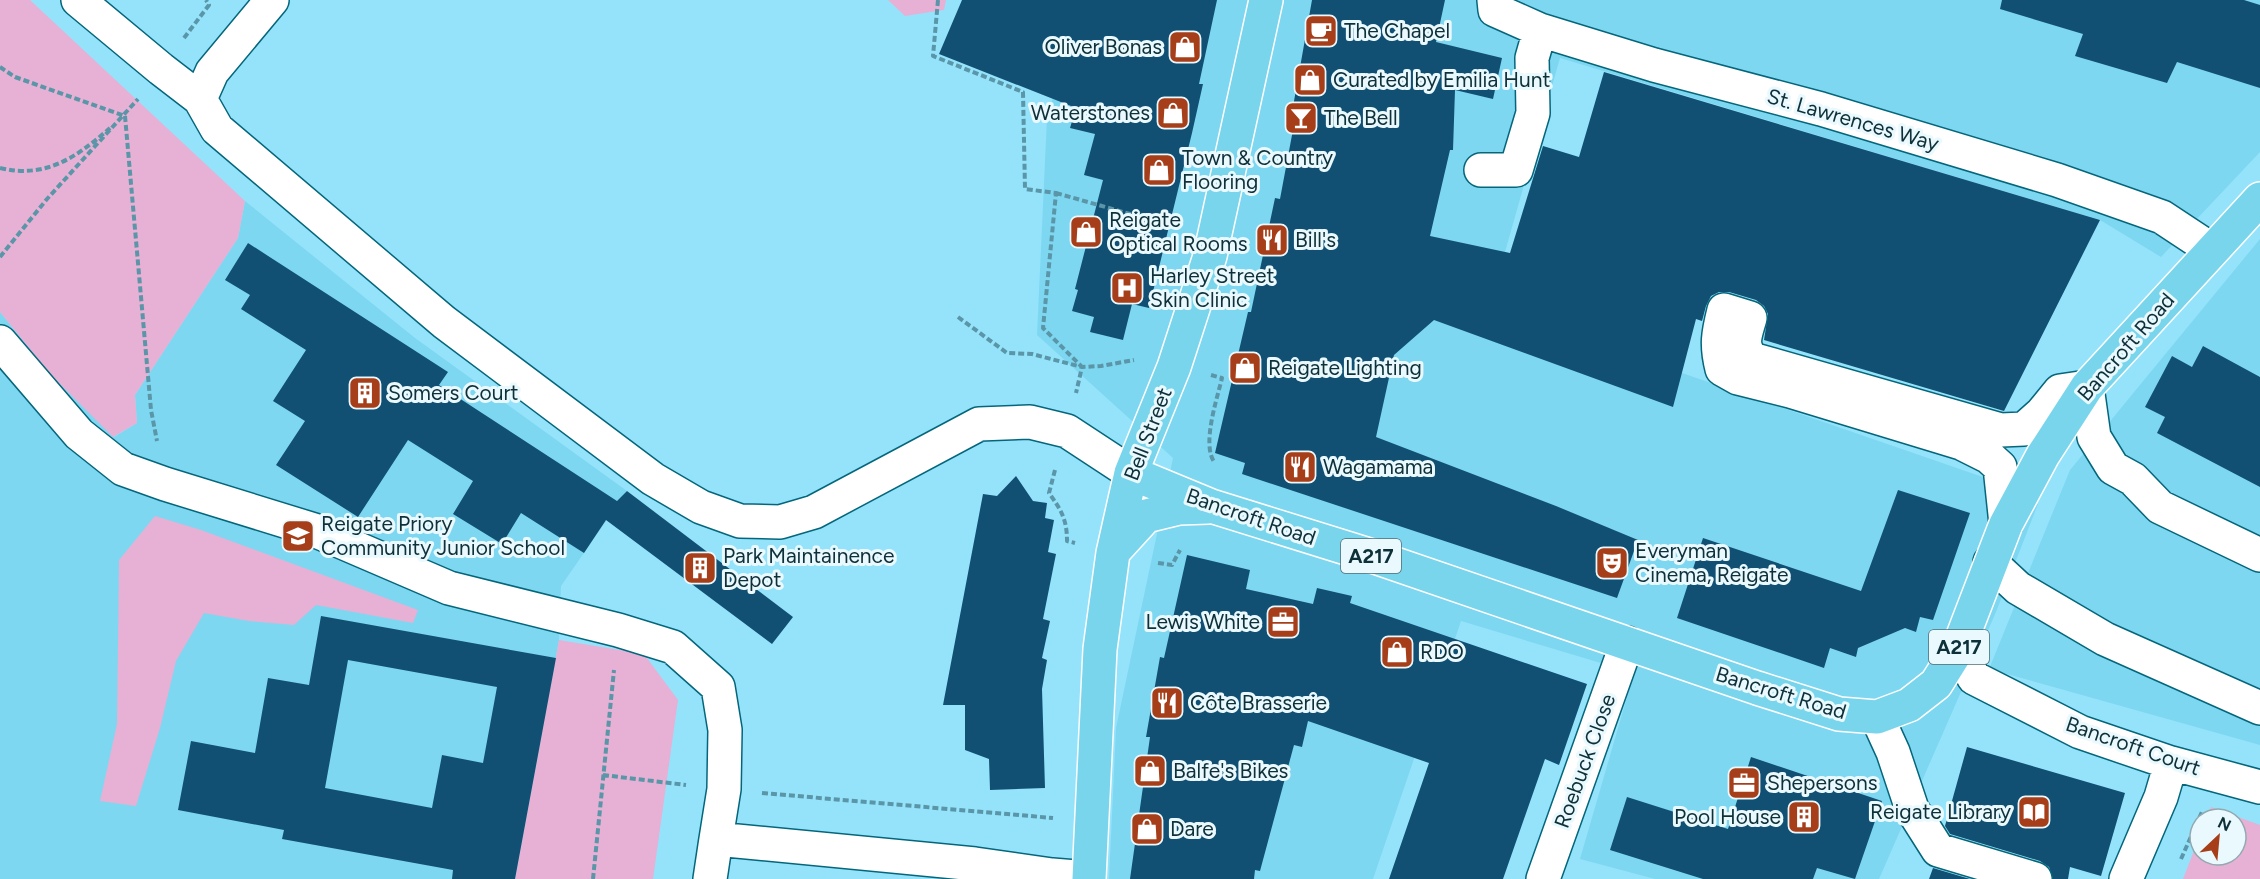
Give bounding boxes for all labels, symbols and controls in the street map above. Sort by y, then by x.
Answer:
cafe icon: The Chapel [1303,13,1339,49]
place label: The Chapel [1344,18,1450,43]
shop icon: Oliver Bonas [1167,29,1203,65]
place label: Oliver Bonas [1045,34,1162,59]
shop icon: Curated by Emilia Hunt [1292,62,1328,98]
place label: Curated by Emilia Hunt [1333,67,1551,92]
street label: St. Lawrences Way [1764,83,1942,156]
shop icon: Waterstones [1155,95,1191,131]
place label: Waterstones [1031,100,1150,125]
bar icon: The Bell [1283,100,1319,136]
place label: The Bell [1324,105,1398,130]
place label: Town & Country Flooring [1182,145,1333,194]
shop icon: Town & Country Flooring [1141,152,1177,188]
place label: Reigate Optical Rooms [1109,207,1248,256]
shop icon: Reigate Optical Rooms [1068,214,1104,250]
restaurant icon: Bill's [1254,222,1290,258]
place label: Bill's [1295,227,1336,252]
place label: Harley Street Skin Clinic [1150,263,1274,312]
hospital icon: Harley Street Skin Clinic [1109,270,1145,306]
street label: Bancroft Road [2072,287,2179,406]
shop icon: Reigate Lighting [1227,350,1263,386]
place label: Reigate Lighting [1268,355,1422,380]
building icon: Somers Court [347,375,383,411]
place label: Somers Court [388,380,519,405]
street label: Bell Street [1118,384,1177,484]
restaurant icon: Wagamama [1282,449,1318,485]
place label: Wagamama [1323,454,1433,479]
street label: Bancroft Road [1183,483,1319,550]
place label: Reigate Priory Community Junior School [321,511,565,560]
school or university icon: Reigate Priory Community Junior School [280,518,316,554]
place label: Everyman Cinema, Reigate [1635,538,1789,587]
road number: A217 [1341,539,1401,573]
place label: Park Maintainence Depot [723,543,894,592]
theatre icon: Everyman Cinema, Reigate [1594,545,1630,581]
building icon: Park Maintainence Depot [682,550,718,586]
office icon: Lewis White [1265,604,1301,640]
place label: Lewis White [1145,609,1260,634]
road number: A217 [1929,630,1989,664]
shop icon: RDO [1379,634,1415,670]
place label: RDO [1420,639,1464,664]
street label: Bancroft Road [1713,661,1849,724]
restaurant icon: Côte Brasserie [1149,685,1185,721]
place label: Côte Brasserie [1190,690,1327,715]
street label: Roebuck Close [1549,690,1620,831]
street label: Bancroft Court [2063,711,2204,780]
shop icon: Balfe's Bikes [1132,753,1168,789]
place label: Balfe's Bikes [1173,758,1288,783]
office icon: Shepersons [1726,765,1762,801]
place label: Shepersons [1767,770,1878,795]
library icon: Reigate Library [2016,794,2052,830]
building icon: Pool House [1786,799,1822,835]
place label: Reigate Library [1870,799,2011,824]
place label: Pool House [1674,804,1781,829]
north arrow [2188,807,2248,867]
shop icon: Dare [1129,811,1165,847]
text: N [2215,813,2234,835]
place label: Dare [1170,816,1214,841]

